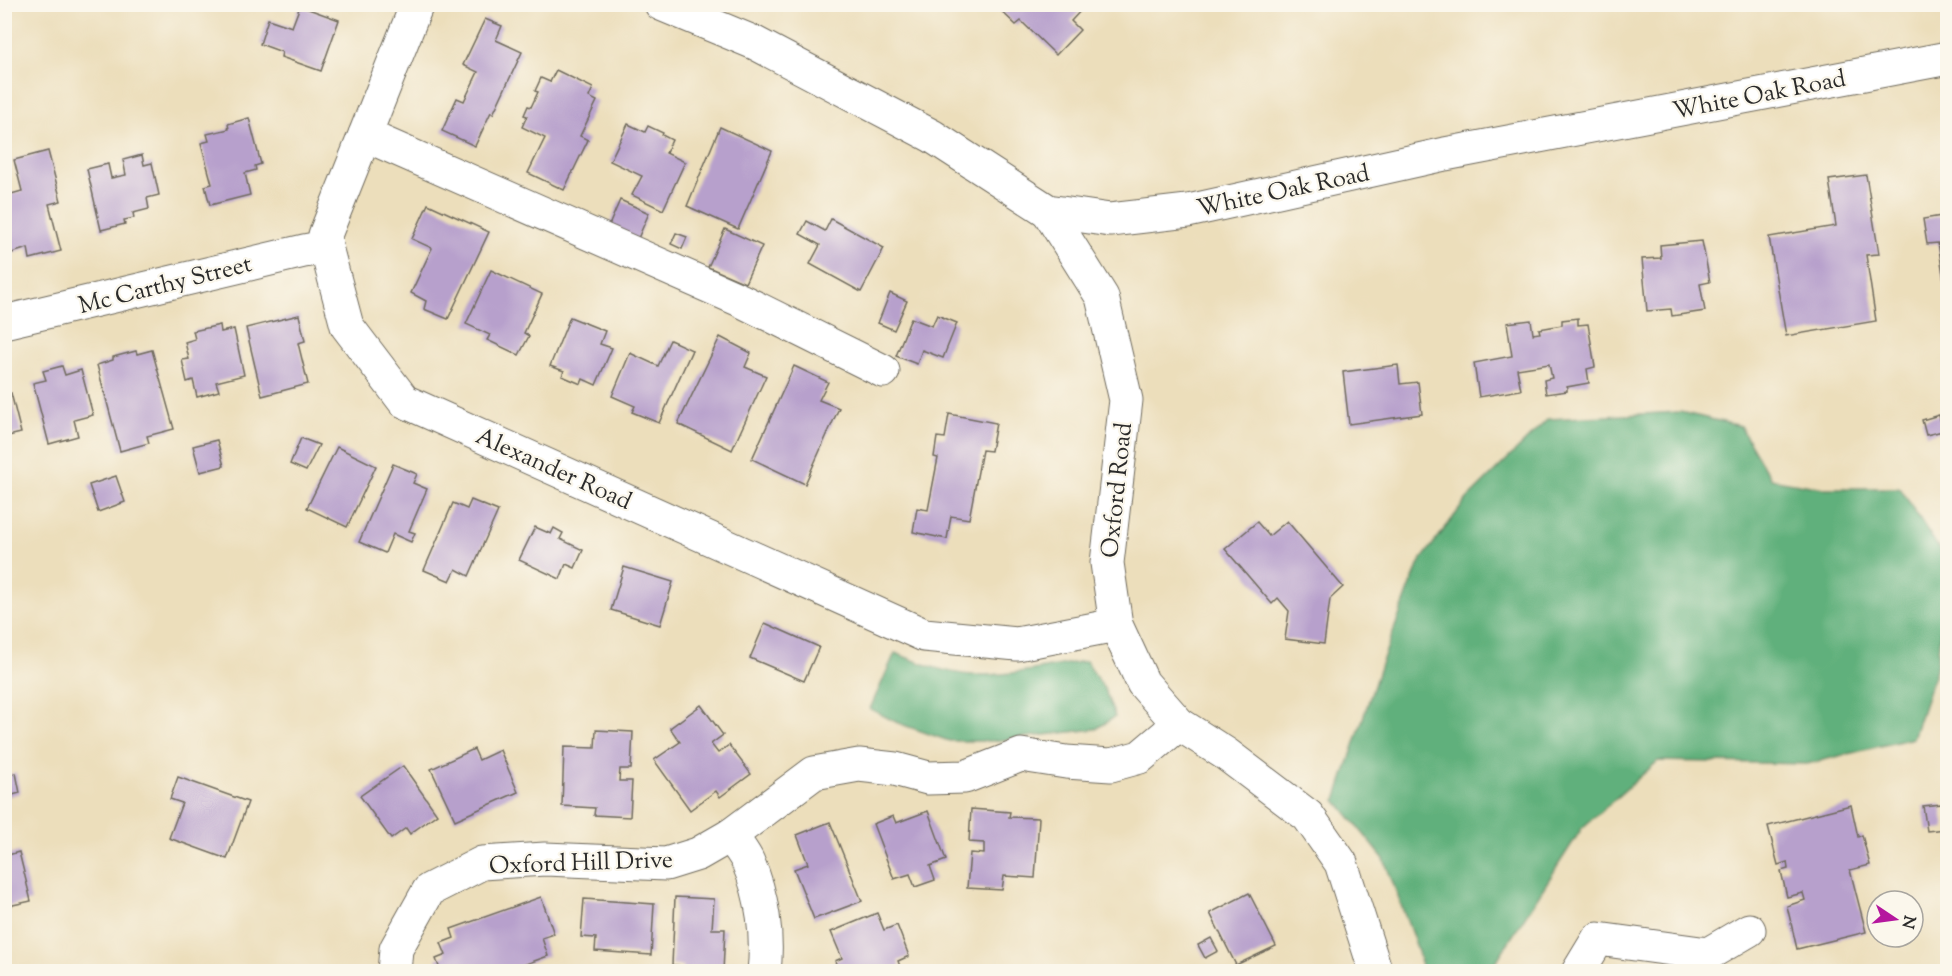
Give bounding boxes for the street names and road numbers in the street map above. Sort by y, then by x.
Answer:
street label: White Oak Road [1670,62,1849,129]
street label: White Oak Road [1194,157,1373,227]
street label: Mc Carthy Street [75,248,256,324]
street label: Alexander Road [470,420,637,520]
street label: Oxford Road [1094,420,1142,560]
street label: Oxford Hill Drive [488,844,674,884]

